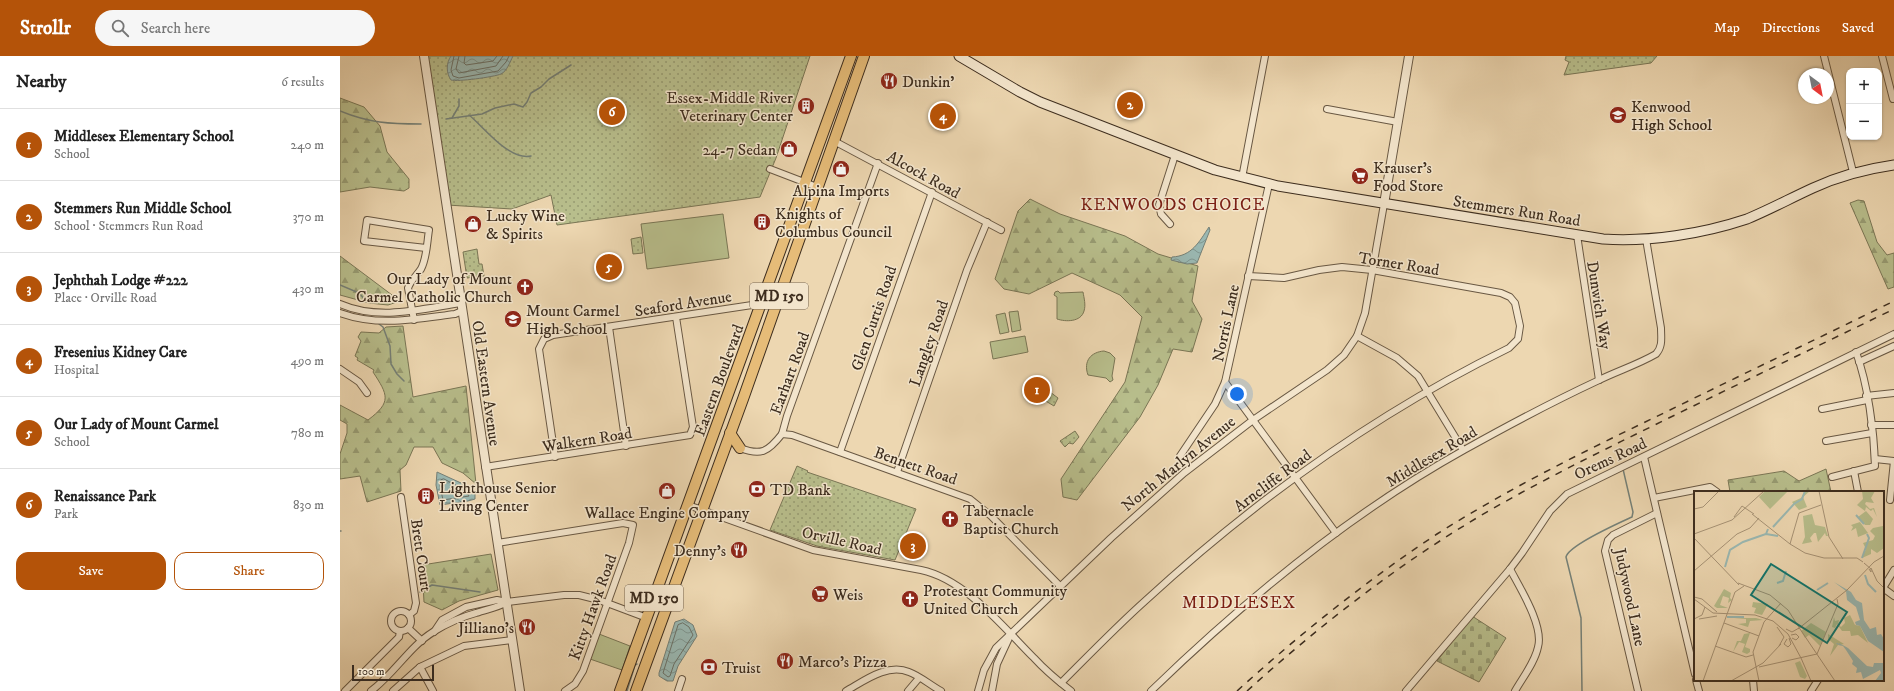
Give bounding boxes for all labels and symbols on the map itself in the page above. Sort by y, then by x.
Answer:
north arrow [1798,68,1834,104]
restaurant icon: Dunkin' [879,71,899,91]
place label: Dunkin' [902,72,954,92]
place label: Essex-Middle River Veterinary Center [666,88,793,126]
pin: 2 [1117,90,1143,120]
building icon: Essex-Middle River Veterinary Center [796,96,816,116]
pin: 6 [599,97,625,127]
place label: Kenwood High School [1631,97,1712,135]
pin: 4 [930,101,956,131]
school or university icon: Kenwood High School [1608,105,1628,125]
shop icon: 24-7 Sedan [779,139,799,159]
place label: 24-7 Sedan [702,140,777,160]
street label: Alcock Road [883,146,964,203]
place label: Krauser's Food Store [1373,158,1443,196]
shop icon: Alpina Imports [831,159,851,179]
supermarket icon: Krauser's Food Store [1350,166,1370,186]
place label: Alpina Imports [793,181,889,201]
street label: Stemmers Run Road [1452,191,1582,231]
district label: KENWOODS CHOICE [1081,194,1265,216]
place label: Knights of Columbus Council [775,204,892,242]
place label: Lucky Wine & Spirits [486,206,565,244]
building icon: Knights of Columbus Council [752,212,772,232]
shop icon: Lucky Wine & Spirits [463,214,483,234]
street label: Torner Road [1357,248,1441,280]
pin: 5 [596,252,622,282]
street label: Dunwich Way [1582,260,1616,351]
street label: Glen Curtis Road [847,263,901,374]
place label: Our Lady of Mount Carmel Catholic Church [356,269,513,307]
church icon: Our Lady of Mount Carmel Catholic Church [515,277,535,297]
street label: Norris Lane [1208,282,1244,364]
road number: MD 150 [750,283,808,309]
street label: Seaford Avenue [633,286,733,322]
street label: Langley Road [905,298,953,389]
place label: Mount Carmel High School [526,301,620,339]
school or university icon: Mount Carmel High School [503,309,523,329]
street label: Old Eastern Avenue [467,319,505,448]
street label: Eastern Boulevard [689,322,748,439]
street label: Earhart Road [766,329,814,418]
pin: 1 [1024,375,1050,405]
your location [1227,384,1247,404]
street label: North Marlyn Avenue [1118,411,1240,516]
street label: Middlesex Road [1382,422,1481,492]
street label: Walkern Road [540,423,633,457]
street label: Orems Road [1571,433,1650,484]
street label: Bennett Road [871,442,960,490]
street label: Arncliffe Road [1230,445,1316,517]
place label: Lighthouse Senior Living Center [439,478,556,516]
bank icon: TD Bank [747,479,767,499]
place label: TD Bank [770,480,831,500]
shop icon: Wallace Engine Company [657,481,677,501]
building icon: Lighthouse Senior Living Center [416,486,436,506]
inset map [1694,491,1884,681]
place label: Tabernacle Baptist Church [963,501,1060,539]
place label: Wallace Engine Company [584,503,750,523]
church icon: Tabernacle Baptist Church [940,509,960,529]
street label: Brett Court [406,517,436,593]
street label: Orville Road [800,522,884,560]
pin: 3 [900,531,926,561]
restaurant icon: Denny's [729,540,749,560]
place label: Denny's [674,541,726,561]
street label: Judywood Lane [1609,544,1650,648]
street label: Kitty Hawk Road [565,552,621,663]
place label: Protestant Community United Church [923,581,1068,619]
supermarket icon: Weis [810,584,830,604]
road number: MD 150 [625,585,683,611]
place label: Weis [832,585,863,605]
church icon: Protestant Community United Church [900,589,920,609]
district label: MIDDLESEX [1182,592,1296,614]
restaurant icon: Jilliano’s [517,617,537,637]
place label: Jilliano’s [456,618,514,638]
restaurant icon: Marco's Pizza [775,651,795,671]
place label: Marco's Pizza [798,652,887,672]
bank icon: Truist [699,657,719,677]
place label: Truist [722,658,761,678]
scale bar [352,663,434,682]

